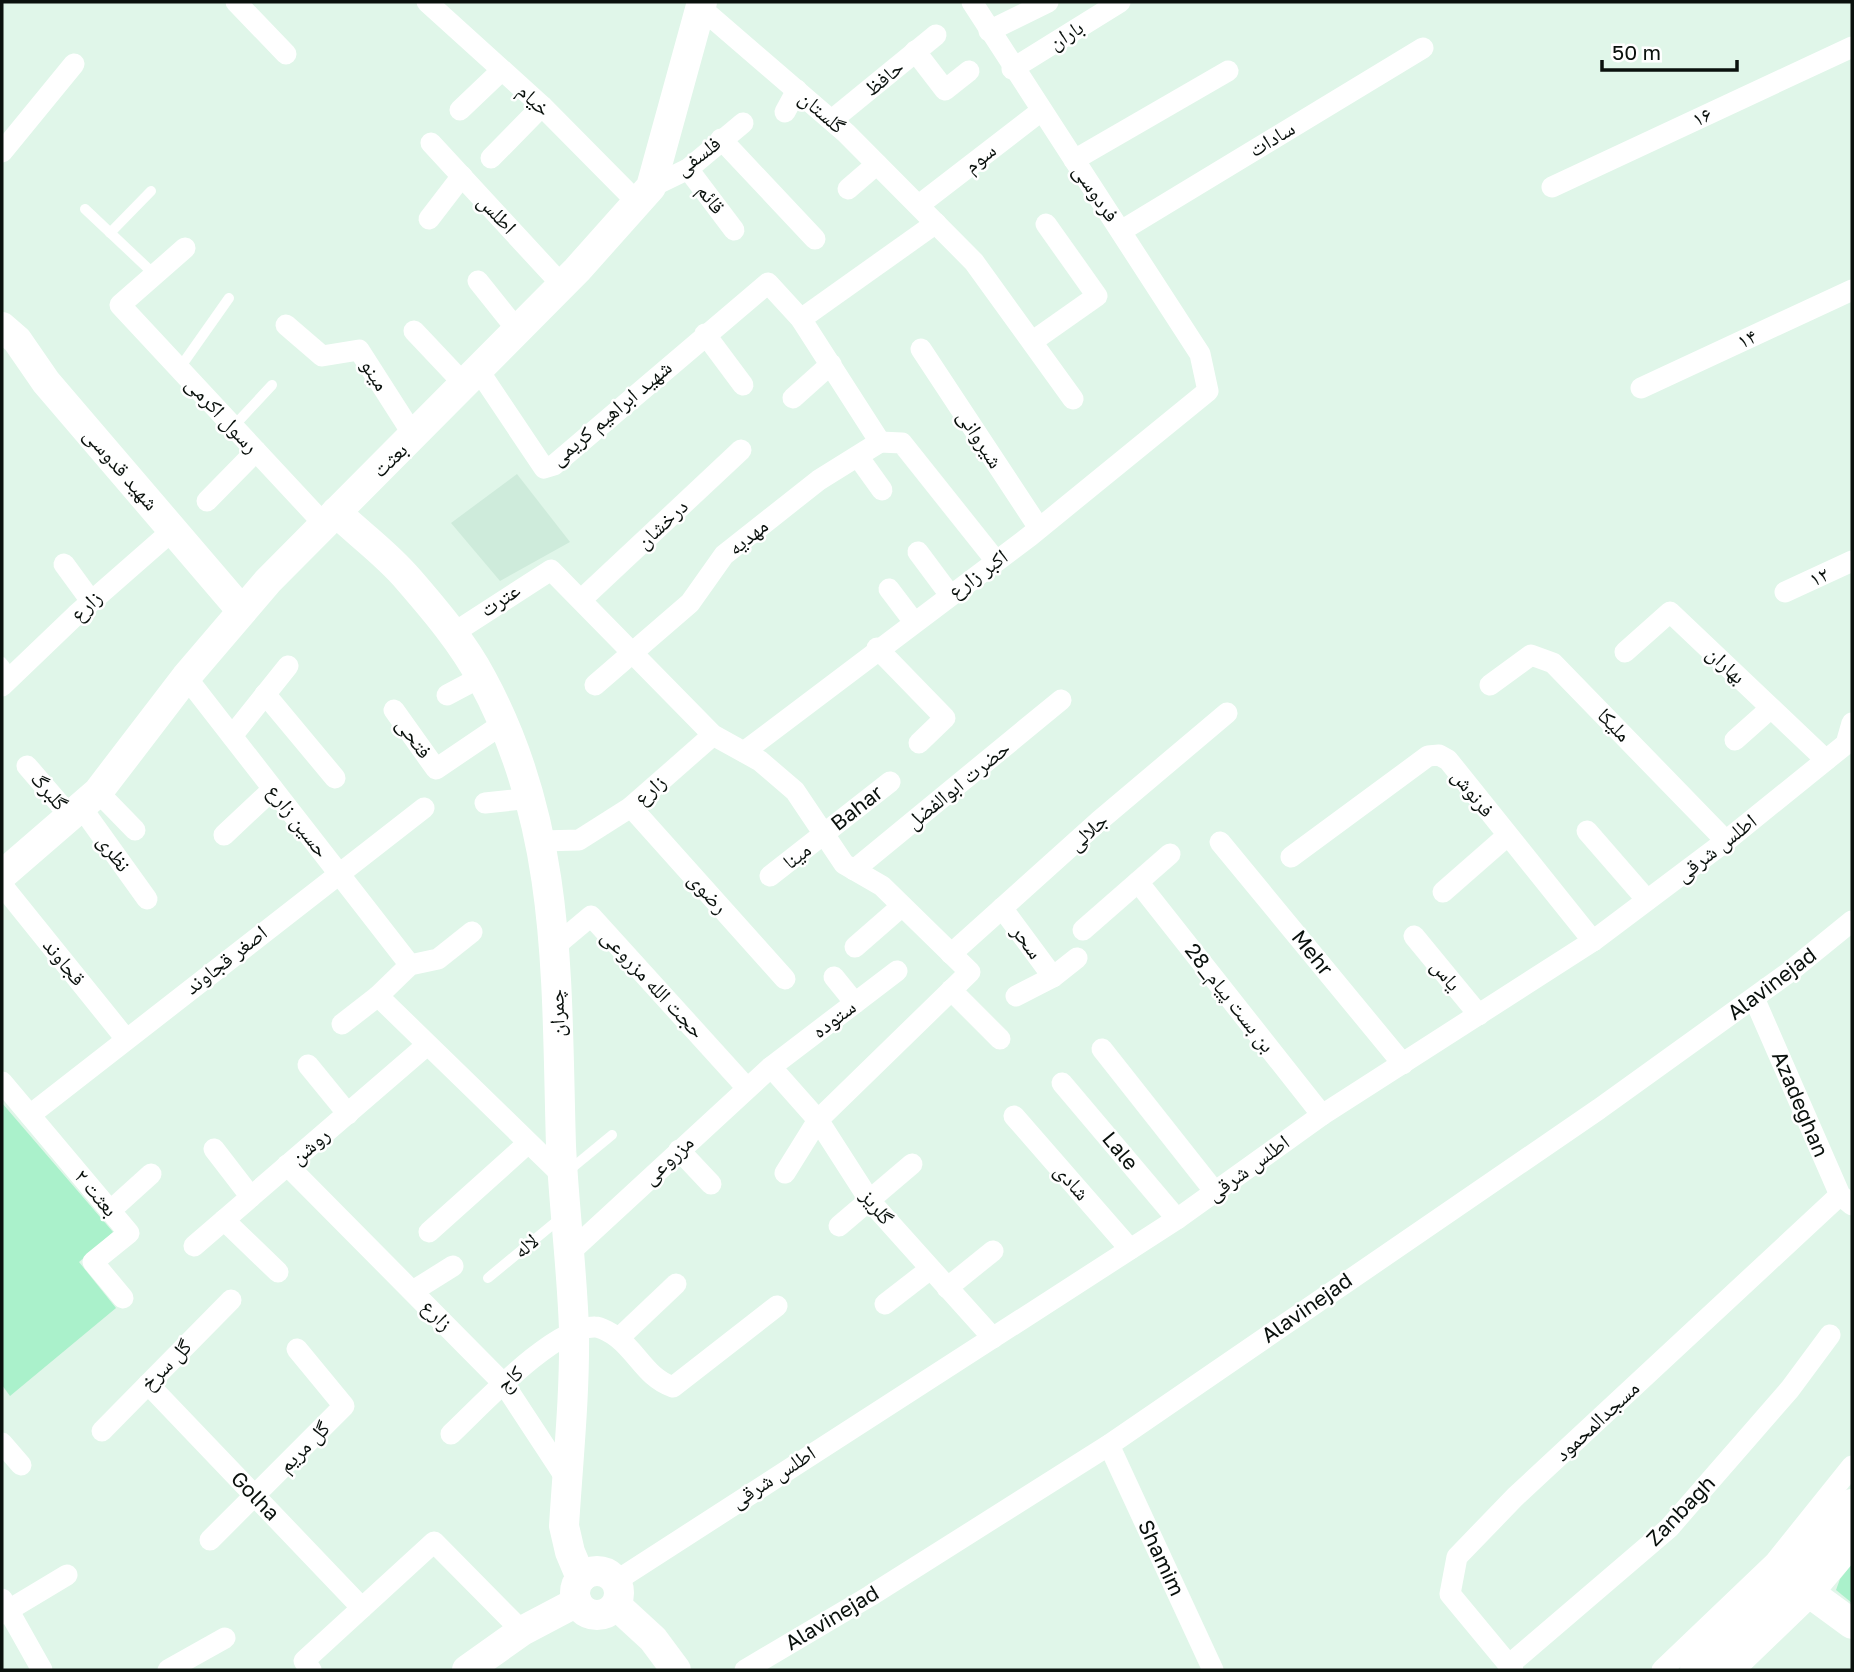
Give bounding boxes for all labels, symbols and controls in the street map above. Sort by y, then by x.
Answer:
street label: باران [1043,13,1088,55]
scale bar [1602,28,1737,72]
text: 50 m [1612,39,1661,65]
street label: حافظ [858,53,909,101]
street label: خیام [511,77,557,123]
street label: گلستان [794,84,851,139]
street label: ۱۶ [1688,100,1716,132]
street label: سادات [1244,114,1299,162]
street label: فلسفی [669,130,726,182]
street label: سوم [958,137,1002,179]
street label: فردوسی [1067,159,1126,227]
street label: قائم [690,178,732,220]
street label: اطلس [472,188,523,239]
street label: ۱۴ [1733,322,1761,354]
street label: مینو [356,354,396,395]
street label: شهید ابراهیم کریمی [544,354,678,472]
street label: رسول اکرمی [180,370,265,459]
street label: شیروانی [951,404,1009,473]
street label: شهید قدوسی [78,422,165,516]
street label: بعثت [366,436,412,482]
street label: درخشان [630,493,693,554]
street label: مهدیه [722,512,773,560]
street label: اکبر زارع [942,543,1013,604]
street label: ۱۲ [1805,560,1833,592]
street label: عترت [474,576,525,622]
street label: زارع [64,584,107,627]
street label: بهاران [1702,640,1752,689]
street label: ملیکا [1592,702,1637,747]
street label: فتحی [390,712,438,764]
street label: حضرت ابوالفضل [900,734,1015,835]
street label: فرنوش [1446,763,1501,822]
street label: گلبرگ [26,765,74,816]
street label: زارع [628,768,671,811]
street label: حسین زارع [261,778,336,863]
street label: Bahar [825,779,888,836]
street label: جلالی [1062,807,1113,857]
street label: اطلس شرقی [1669,807,1762,888]
street label: نظری [92,828,137,876]
street label: مینا [777,836,816,874]
street label: رضوی [683,866,734,919]
street label: سحر [1006,918,1049,964]
street label: اصغر قجاوند [179,919,272,1000]
street label: حجت الله مزروعی [596,923,711,1044]
street label: Mehr [1287,924,1339,981]
street label: قجاوند [38,932,92,990]
street label: بن بست پیام_28 [1179,938,1281,1058]
street label: Alavinejad [1722,941,1821,1025]
street label: یاس [1425,953,1468,996]
street label: چمران [542,989,570,1037]
street label: ستوده [806,993,861,1043]
street label: Azadeghan [1767,1047,1835,1160]
street label: روشن [284,1121,335,1170]
street label: Lale [1097,1126,1144,1175]
street label: اطلس شرقی [1201,1128,1295,1207]
street label: مزروعی [636,1129,699,1190]
street label: شادی [1050,1157,1096,1205]
street label: بعثت ۲ [69,1163,124,1221]
street label: گلریز [855,1183,900,1230]
street label: لاله [508,1227,543,1263]
street label: Alavinejad [1256,1266,1357,1348]
street label: زارع [416,1293,459,1336]
street label: گل سرخ [134,1333,197,1396]
street label: کاج [490,1359,529,1398]
street label: مسجدالمحمود [1548,1374,1644,1466]
street label: گل مریم [272,1415,336,1479]
street label: اطلس شرقی [725,1439,820,1514]
street label: Golha [226,1465,286,1526]
street label: Zanbagh [1640,1470,1720,1551]
street label: Shamim [1133,1515,1191,1600]
street label: Alavinejad [780,1579,883,1655]

